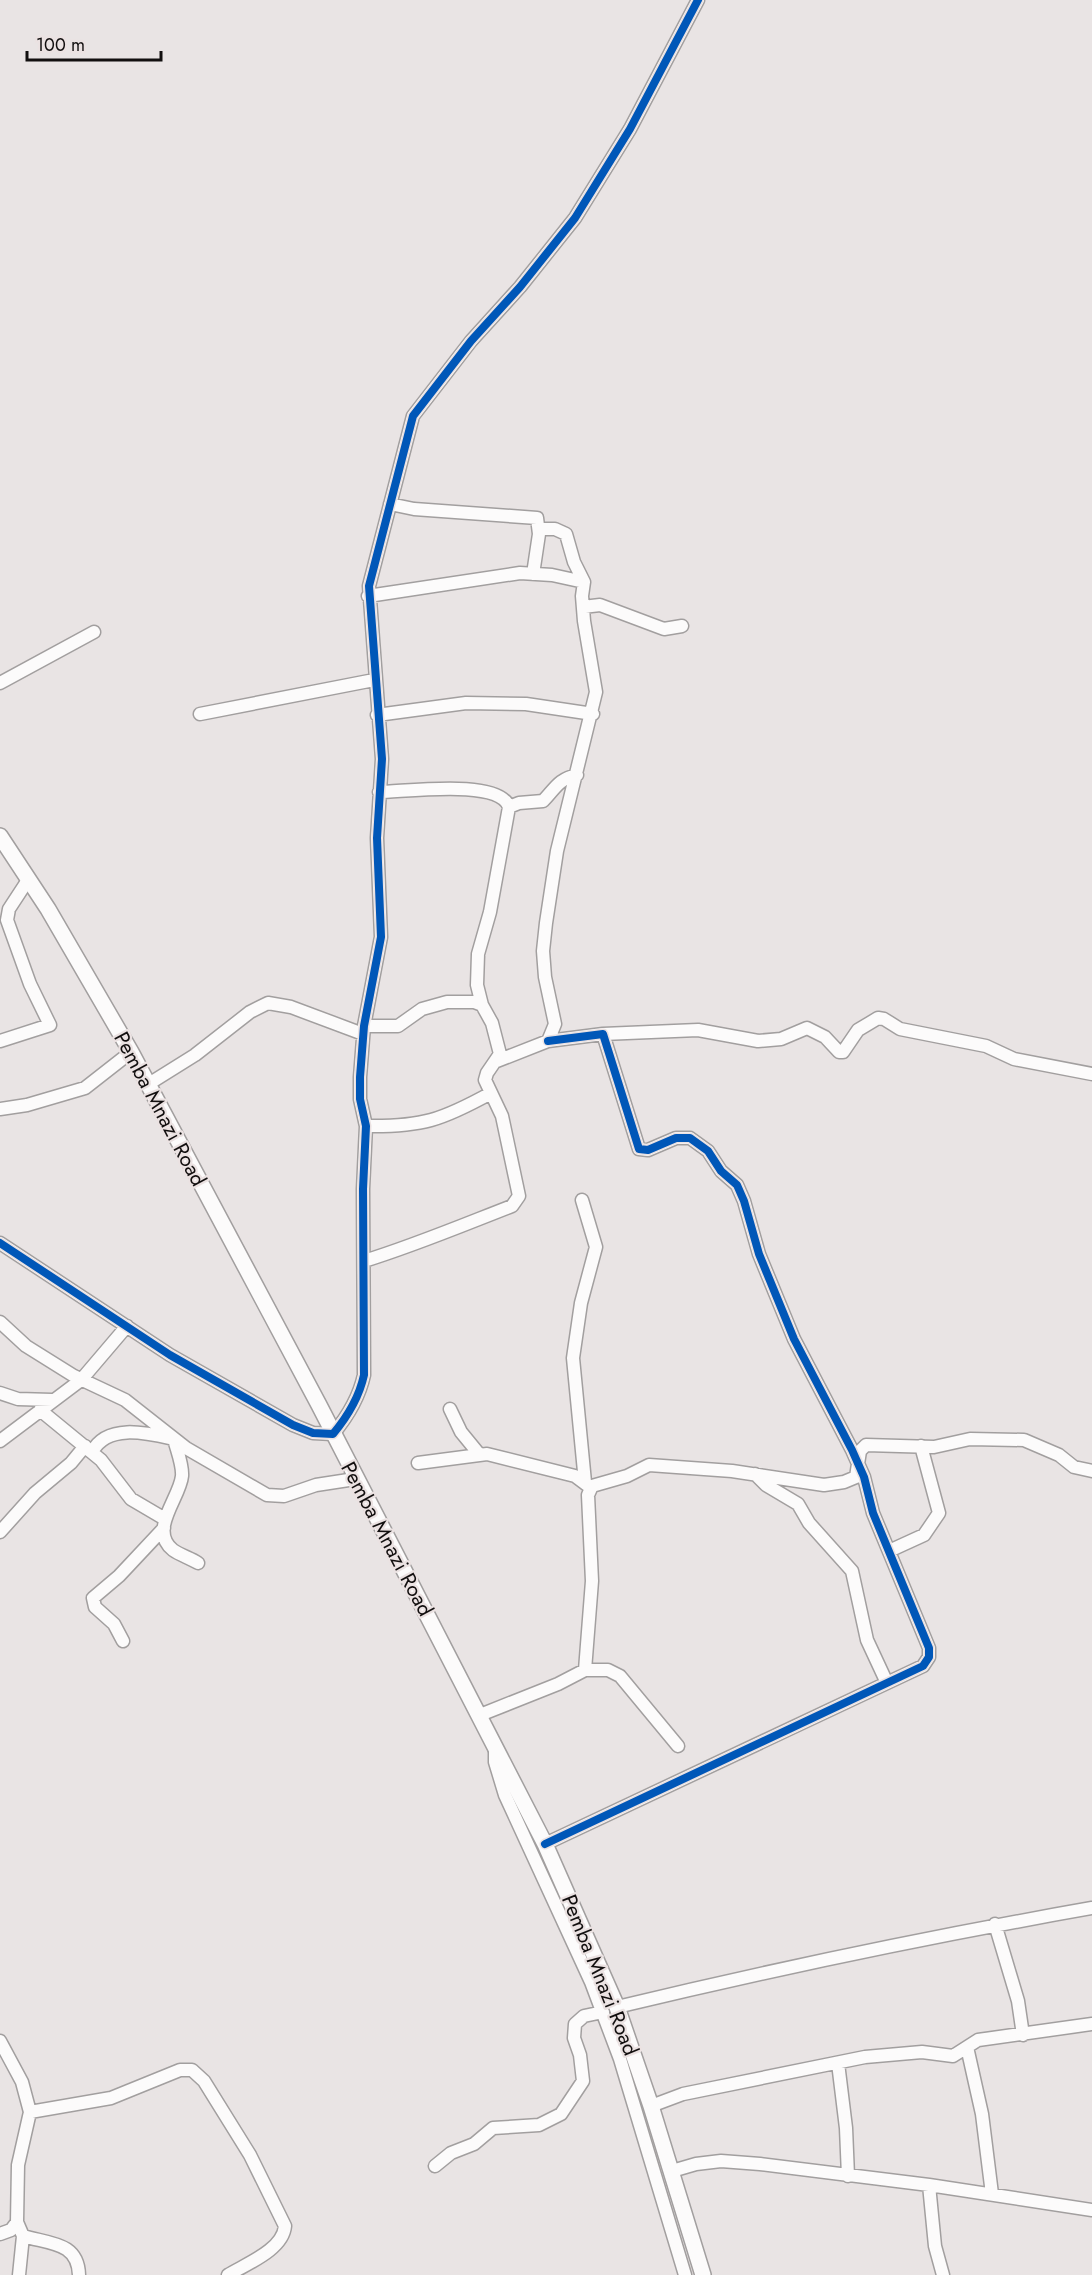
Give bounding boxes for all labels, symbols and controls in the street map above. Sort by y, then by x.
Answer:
scale bar [27,24,160,62]
text: 100 m [36,32,85,58]
street label: Pemba Mnazi Road [107,1026,213,1192]
street label: Pemba Mnazi Road [334,1456,440,1622]
street label: Pemba Mnazi Road [554,1890,646,2060]

